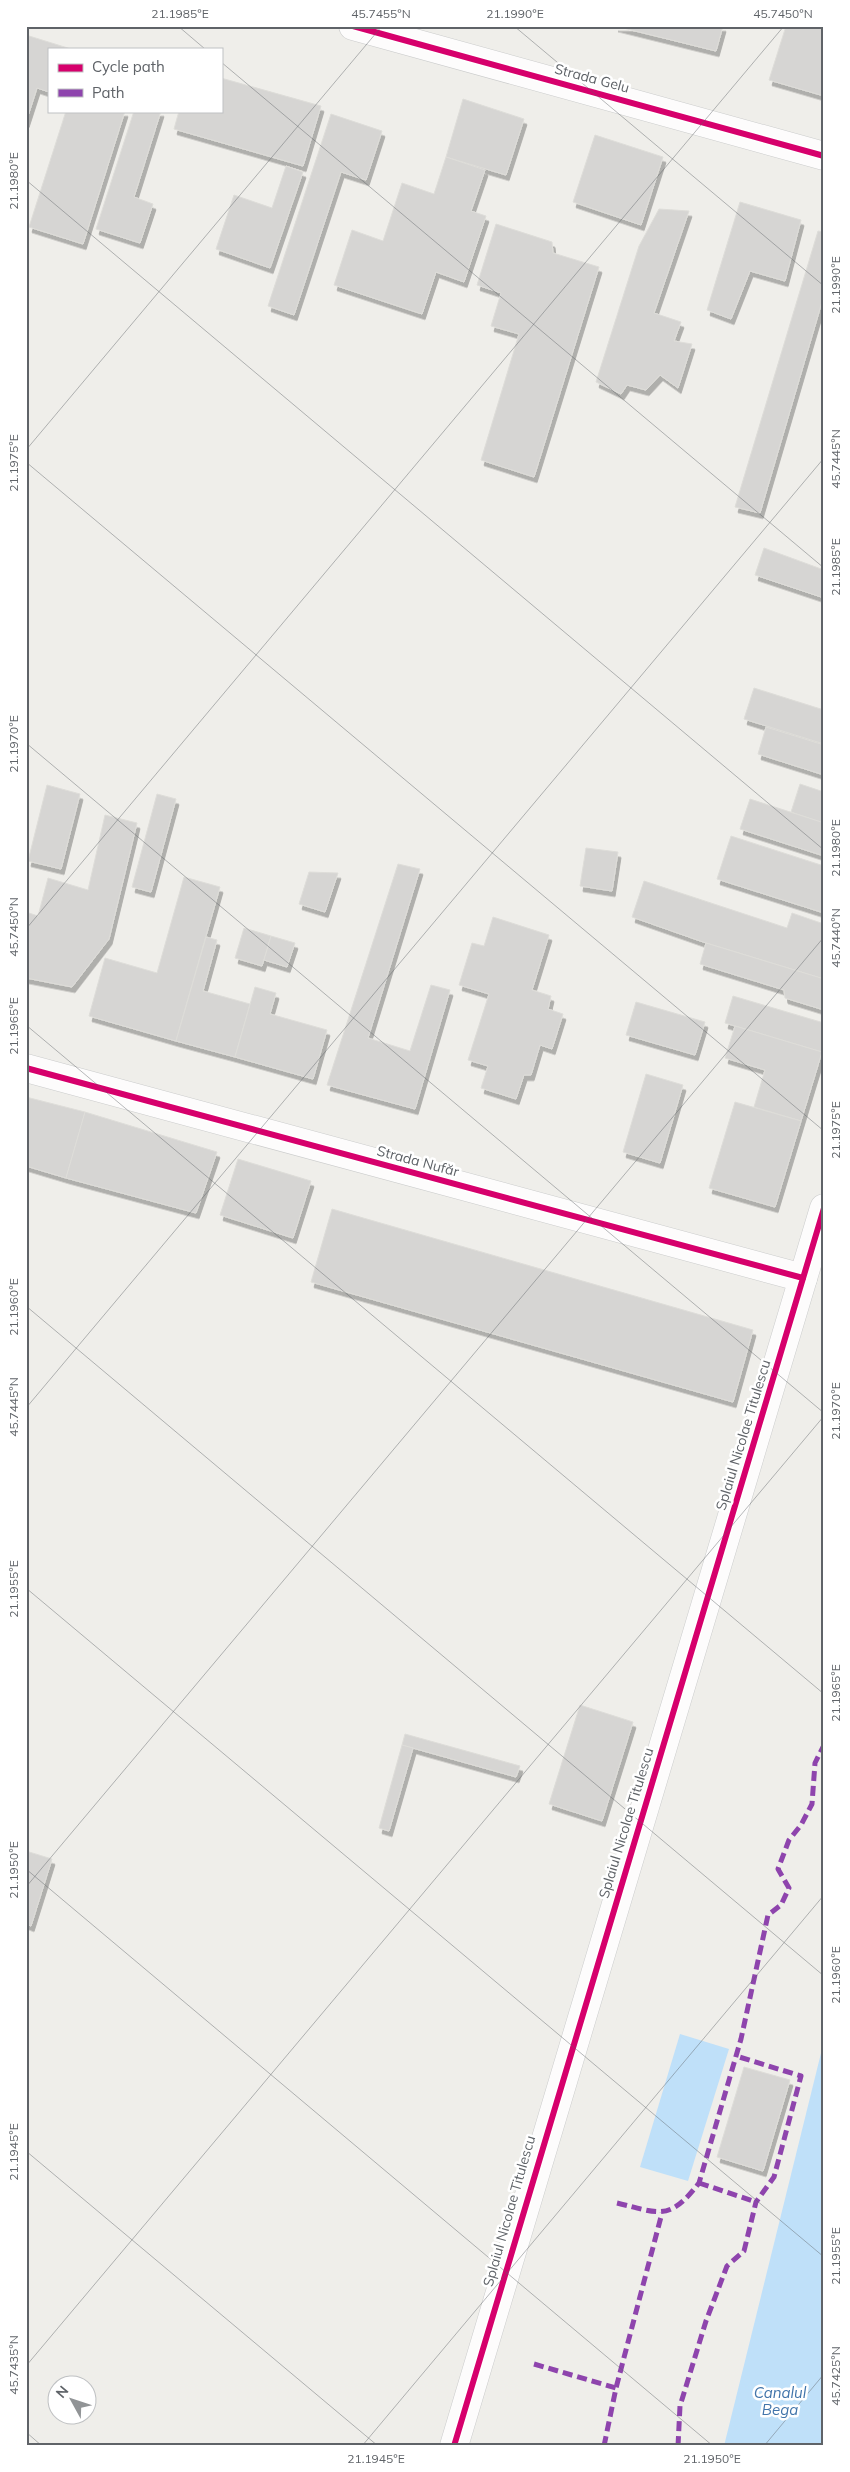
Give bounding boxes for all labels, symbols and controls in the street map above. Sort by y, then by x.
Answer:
text: 21.1985°E [151,6,209,21]
text: 45.7455°N [351,6,411,21]
text: 21.1990°E [486,6,544,21]
text: 45.7450°N [753,6,813,21]
legend [48,48,222,112]
text: Cycle path [92,57,165,76]
street label: Strada Gelu [553,59,631,97]
text: Path [92,83,124,102]
text: 21.1980°E [6,152,21,210]
text: 21.1990°E [828,256,843,314]
text: 45.7445°N [828,429,843,489]
text: 21.1975°E [6,434,21,492]
text: 21.1985°E [828,538,843,596]
text: 21.1970°E [6,715,21,773]
text: 21.1980°E [828,819,843,877]
text: 45.7450°N [6,897,21,957]
text: 45.7440°N [828,908,843,968]
text: 21.1965°E [6,997,21,1055]
text: 21.1975°E [828,1101,843,1159]
street label: Strada Nufăr [375,1141,462,1181]
text: 21.1960°E [6,1278,21,1336]
street label: Splaiul Nicolae Titulescu [712,1358,774,1512]
text: 45.7445°N [6,1377,21,1437]
text: 21.1970°E [828,1382,843,1440]
text: 21.1955°E [6,1560,21,1618]
text: 21.1965°E [828,1664,843,1722]
street label: Splaiul Nicolae Titulescu [595,1746,657,1900]
text: 21.1950°E [6,1841,21,1899]
text: 21.1960°E [828,1946,843,2004]
text: 21.1945°E [6,2123,21,2181]
street label: Splaiul Nicolae Titulescu [479,2133,539,2289]
text: 21.1955°E [828,2227,843,2285]
text: 45.7435°N [6,2335,21,2395]
text: 45.7425°N [828,2346,843,2406]
north arrow [48,2374,98,2424]
text: N [52,2382,72,2401]
water label: Canalul Bega [754,2383,807,2419]
text: 21.1945°E [347,2451,405,2466]
text: 21.1950°E [683,2451,741,2466]

